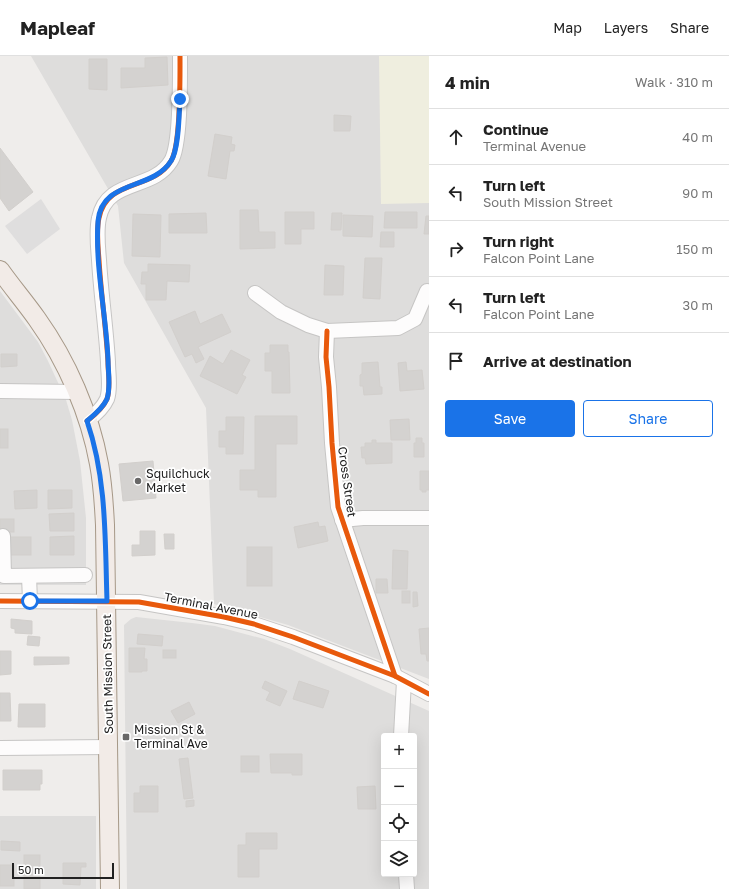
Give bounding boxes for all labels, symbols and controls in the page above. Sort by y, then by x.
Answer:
text: Mapleaf [20,16,95,39]
text: Map [553,19,582,36]
text: Layers [604,19,648,36]
text: Share [670,19,709,36]
text: 4 min [445,72,490,93]
text: Walk · 310 m [635,74,713,90]
route end [171,90,189,108]
text: Continue [483,120,549,138]
icon: ahead [445,126,467,148]
text: 40 m [682,129,713,145]
text: Terminal Avenue [483,138,586,154]
text: Turn left [483,176,545,194]
icon: left [445,182,467,204]
text: 90 m [682,185,713,201]
text: South Mission Street [483,194,613,210]
text: Turn right [483,232,554,250]
icon: right [445,238,467,260]
text: 150 m [676,241,713,257]
text: Falcon Point Lane [483,250,594,266]
text: Turn left [483,288,545,306]
icon: left [445,294,467,316]
text: 30 m [683,297,713,313]
text: Falcon Point Lane [483,306,594,322]
icon: arrive [445,350,467,372]
text: Arrive at destination [483,352,632,370]
button: Save [445,400,575,437]
button: Share [583,400,713,437]
street label: Cross Street [335,446,360,518]
place label: Squilchuck Market [146,466,210,495]
marker: Squilchuck Market [133,476,143,486]
street label: Terminal Avenue [163,589,259,622]
route start [21,592,39,610]
street label: South Mission Street [99,614,116,734]
place label: Mission St & Terminal Ave [134,722,208,751]
marker: Mission St & Terminal Ave [121,732,131,742]
map controls [381,733,417,877]
button: + [381,733,417,769]
button: − [381,769,417,805]
button: locate [381,805,417,841]
button: layers [381,841,417,877]
scale bar [12,861,114,880]
text: 50 m [18,863,44,876]

